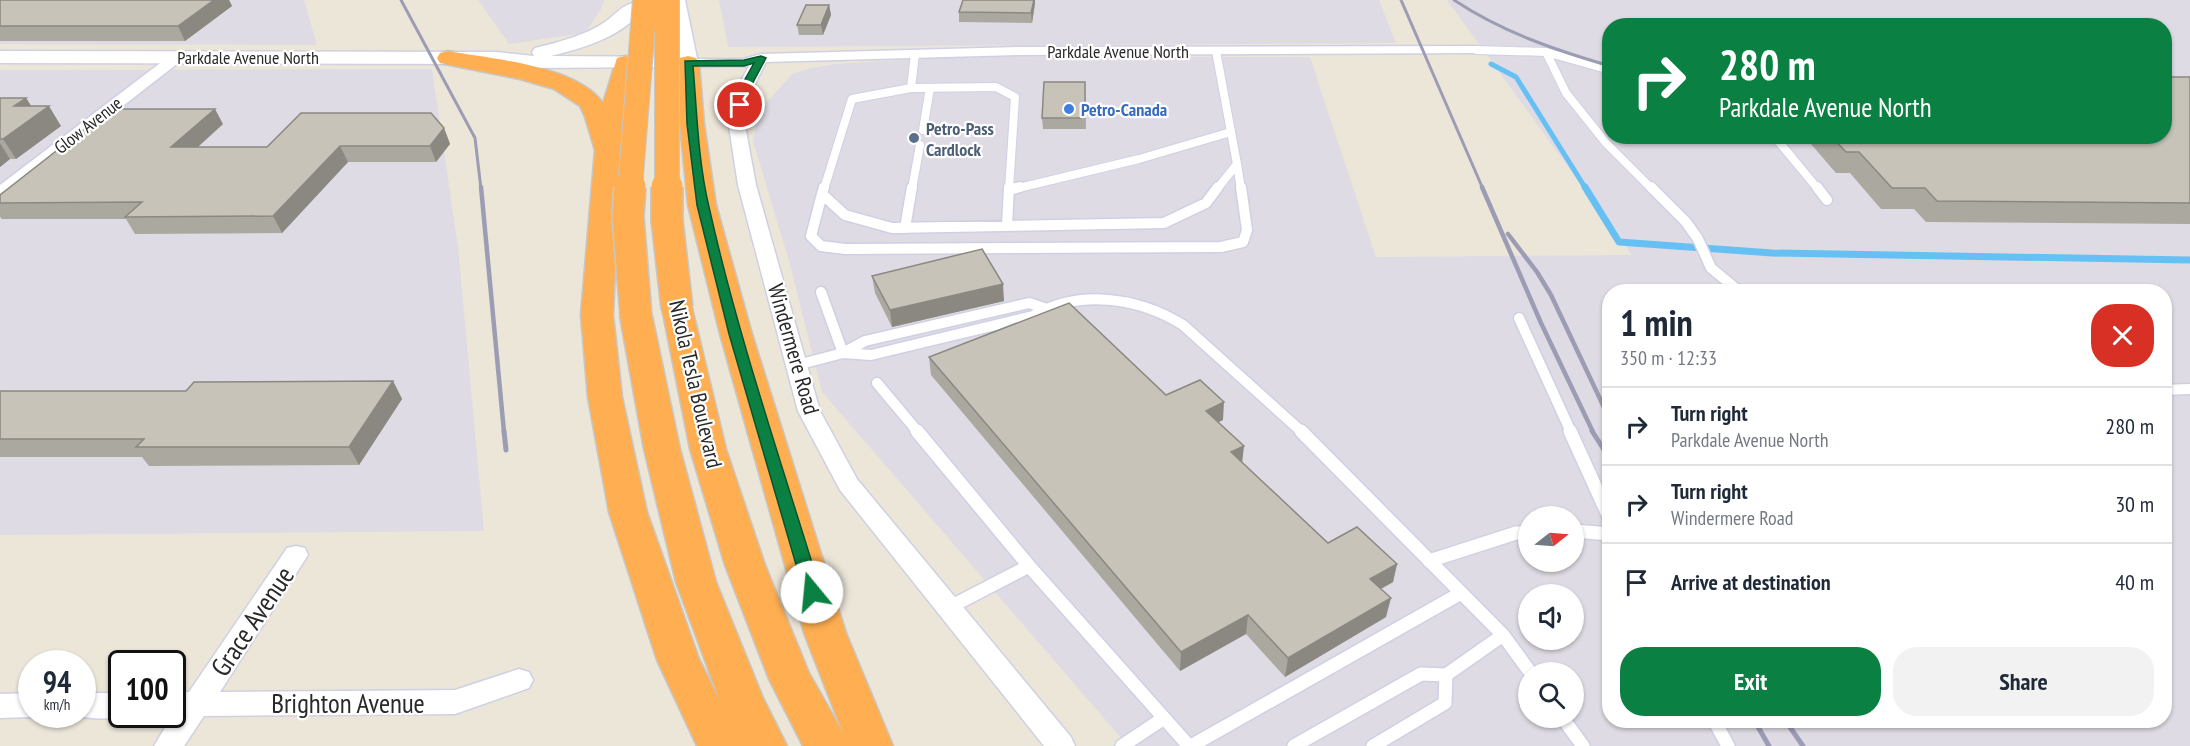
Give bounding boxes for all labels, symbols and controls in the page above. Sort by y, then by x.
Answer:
text: 280 m [1719,37,1816,92]
street label: Parkdale Avenue North [1047,40,1189,63]
icon: right [1620,42,1698,120]
street label: Parkdale Avenue North [177,46,319,69]
pin [714,79,765,130]
icon: arrive [723,88,756,121]
text: Parkdale Avenue North [1719,90,1932,124]
street label: Glow Avenue [49,91,127,159]
place label: Petro-Canada [1081,98,1167,121]
marker: Petro-Canada [1062,102,1076,116]
place label: Petro-Pass Cardlock [926,117,994,161]
marker: Petro-Pass Cardlock [907,131,921,145]
street label: Windermere Road [762,280,826,418]
street label: Nikola Tesla Boulevard [663,297,729,471]
text: 1 min [1620,299,1693,346]
button: close [2091,304,2154,367]
text: 350 m · 12:33 [1620,345,1717,371]
text: Turn right [1671,399,1748,427]
icon: right [1620,410,1653,443]
text: 280 m [2105,412,2154,440]
text: Parkdale Avenue North [1671,427,1828,453]
text: Turn right [1671,477,1748,505]
icon: right [1620,488,1653,521]
text: 30 m [2115,490,2154,518]
text: Windermere Road [1671,505,1793,531]
north arrow [1518,506,1584,572]
map controls [1518,506,1584,728]
street label: Grace Avenue [203,560,301,682]
position arrow [780,560,844,624]
icon: arrive [1620,566,1653,599]
text: Arrive at destination [1671,568,1831,596]
text: 40 m [2115,568,2154,596]
button: sound [1518,584,1584,650]
button: Exit [1620,647,1881,716]
button: Share [1893,647,2154,716]
speed limit sign: 100 [108,650,186,728]
text: 94 [43,662,71,701]
button: search [1518,662,1584,728]
street label: Brighton Avenue [271,686,425,720]
text: km/h [44,695,70,714]

